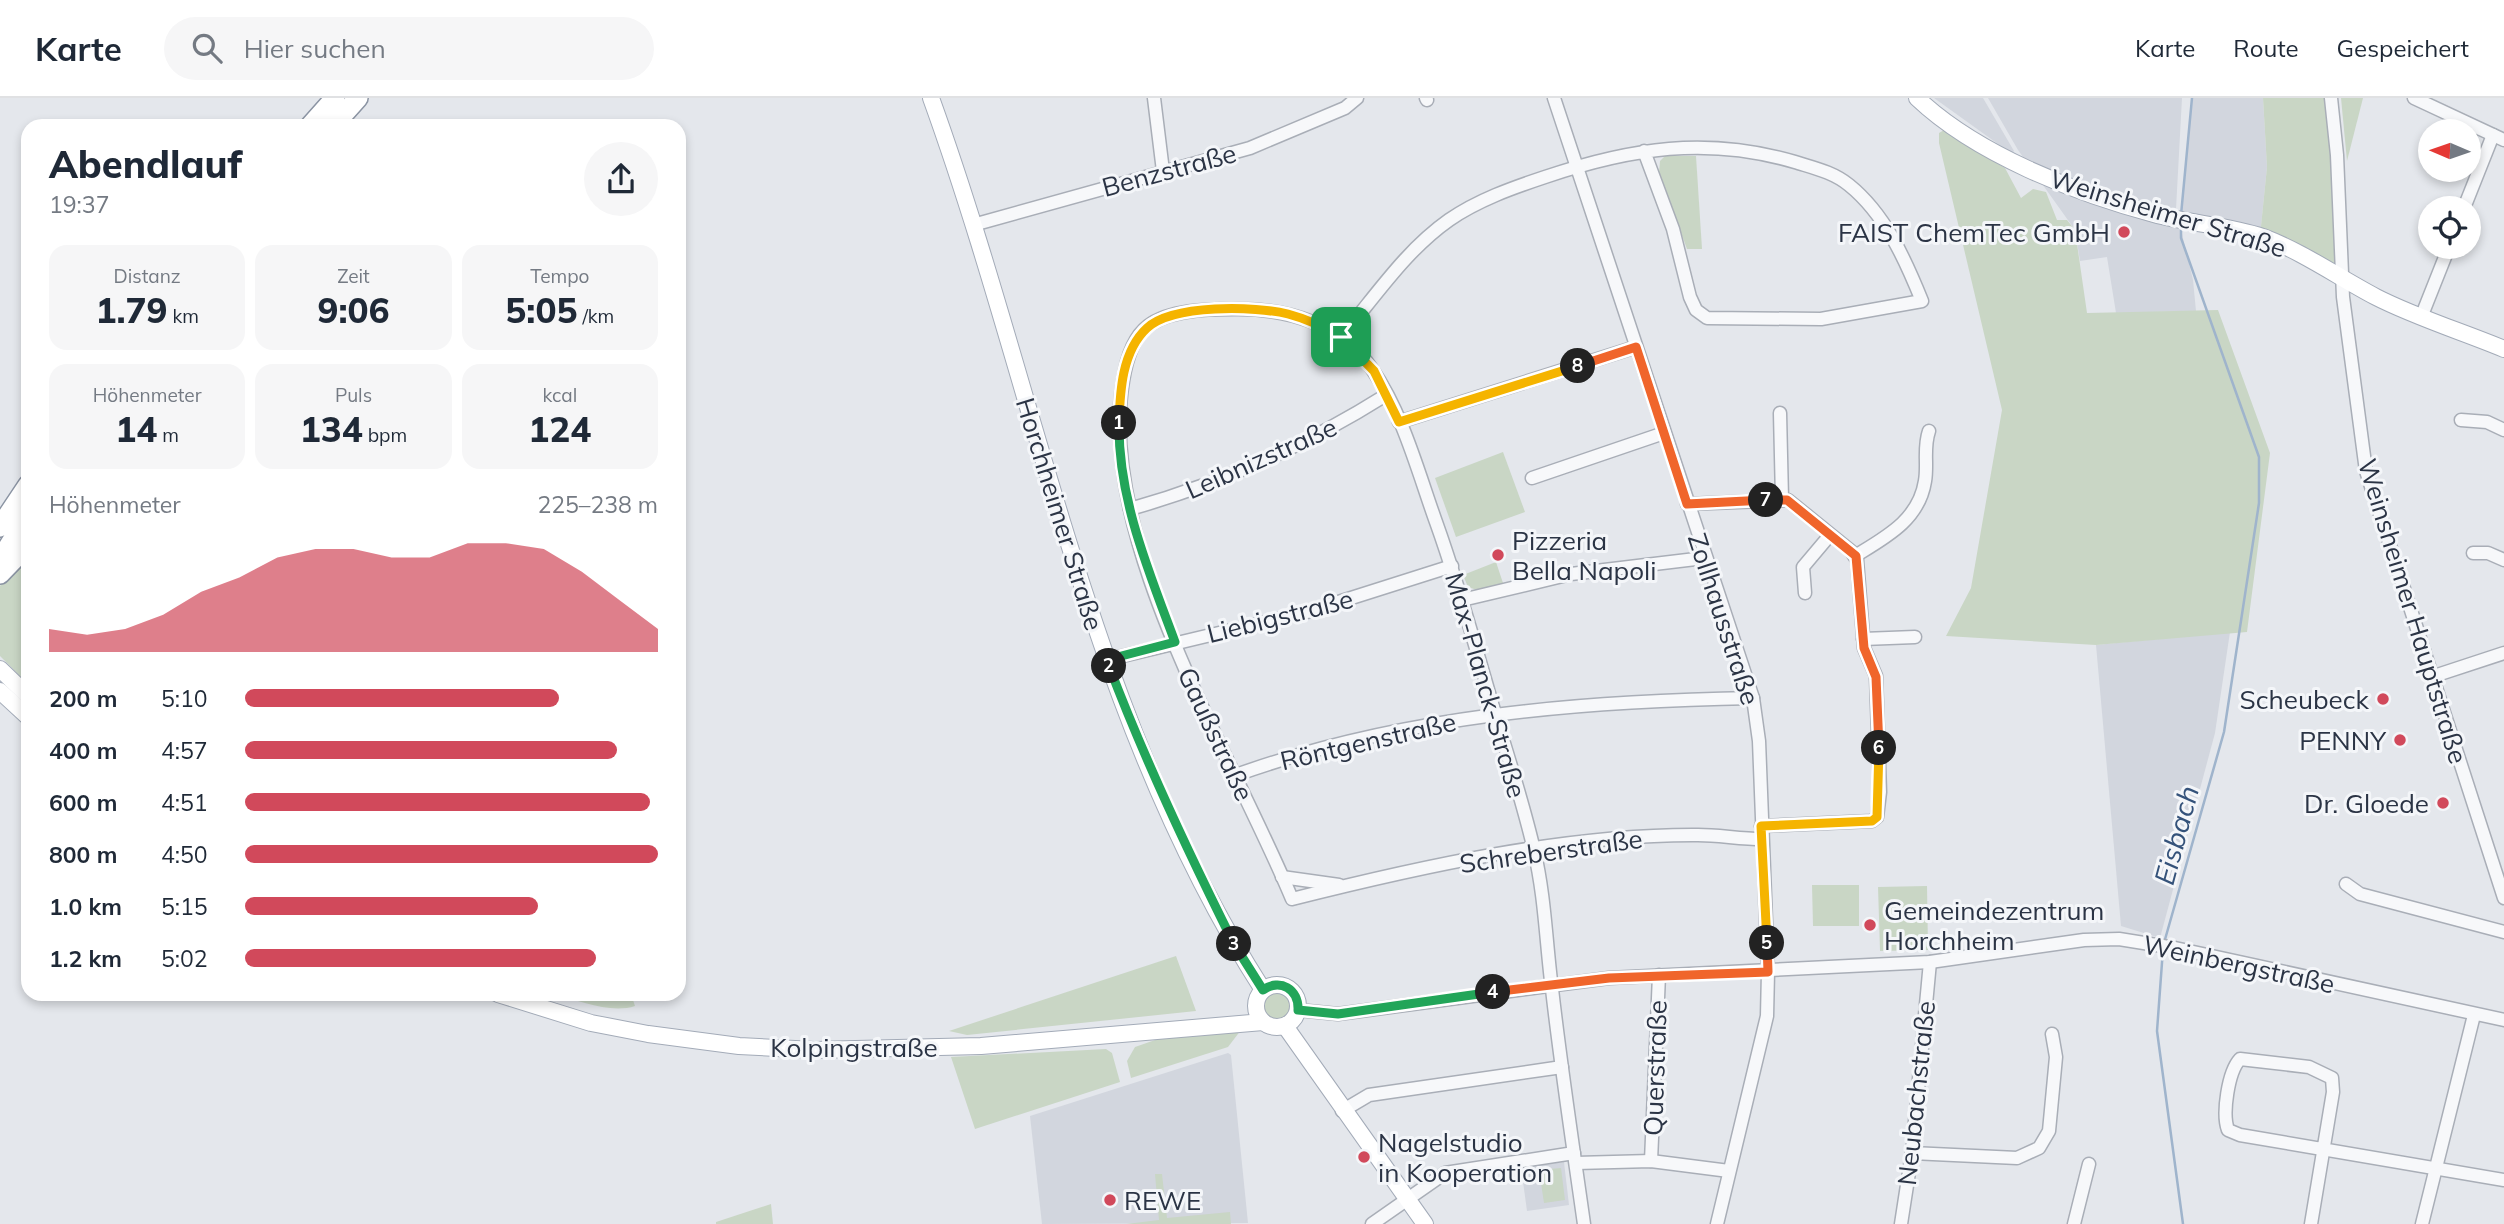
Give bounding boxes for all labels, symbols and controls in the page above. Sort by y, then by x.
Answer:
search box [164,17,654,80]
text: Karte [35,28,122,69]
icon: search [188,29,226,67]
text: Hier suchen [244,32,386,65]
text: Karte [2135,33,2195,63]
text: Route [2233,33,2299,63]
text: Gespeichert [2337,33,2469,63]
north arrow [2418,119,2482,182]
map controls [2418,119,2481,259]
street label: Benzstraße [1098,136,1240,204]
text: Abendlauf [49,140,242,188]
button: share [584,142,658,216]
street label: Weinsheimer Straße [2046,161,2290,265]
text: 19:37 [49,190,109,219]
button: locate [2418,196,2481,259]
place label: FAIST ChemTec GmbH [1838,216,2110,249]
marker: FAIST ChemTec GmbH [2116,224,2132,240]
text: Distanz [114,264,181,288]
text: Zeit [337,264,370,288]
text: Tempo [530,264,589,288]
text: 1.79 [95,288,168,332]
text: 9:06 [317,288,390,332]
text: 5:05 [505,288,577,332]
text: km [168,304,199,328]
text: /km [577,304,614,328]
pin [1311,307,1371,367]
icon: arrive [1322,318,1360,356]
pin: 8 [1560,348,1596,384]
text: 8 [1572,353,1583,377]
text: Höhenmeter [93,383,202,407]
text: Puls [335,383,372,407]
text: kcal [542,383,577,407]
street label: Horchheimer Straße [1009,394,1111,634]
pin: 1 [1102,406,1136,440]
text: 14 [115,407,157,451]
text: 134 [300,407,363,451]
text: 124 [528,407,591,451]
text: 1 [1113,410,1124,434]
street label: Leibnizstraße [1180,410,1342,506]
text: m [157,423,179,447]
text: bpm [363,423,407,447]
street label: Weinsheimer Hauptstraße [2351,455,2475,767]
pin: 7 [1748,482,1784,518]
text: 7 [1760,487,1771,511]
text: Höhenmeter [49,490,181,519]
text: 225–238 m [537,490,658,519]
place label: Pizzeria Bella Napoli [1512,524,1656,587]
street label: Zollhausstraße [1681,529,1767,709]
marker: Pizzeria Bella Napoli [1490,547,1506,563]
street label: Max-Planck-Straße [1438,568,1534,802]
street label: Liebigstraße [1204,582,1356,650]
pin: 2 [1092,648,1126,684]
text: 2 [1103,653,1114,677]
street label: Gaußstraße [1171,662,1261,806]
place label: Scheubeck [2240,683,2370,716]
text: 200 m [49,684,117,713]
text: 5:10 [161,684,208,713]
marker: Scheubeck [2375,691,2391,707]
street label: Röntgenstraße [1277,705,1459,777]
place label: PENNY [2299,724,2387,757]
pin: 6 [1862,730,1896,766]
marker: PENNY [2392,732,2408,748]
text: 6 [1873,735,1884,759]
text: 400 m [49,736,117,765]
text: 4:57 [161,736,208,765]
water label: Eisbach [2146,782,2206,888]
place label: Dr. Gloede [2304,787,2429,820]
text: 600 m [49,788,117,817]
text: 4:51 [161,788,208,817]
marker: Dr. Gloede [2435,795,2451,811]
street label: Schreberstraße [1458,822,1644,880]
text: 800 m [49,840,117,869]
text: 4:50 [161,840,208,869]
text: 1.0 km [49,892,122,921]
text: 5:15 [161,892,208,921]
place label: Gemeindezentrum Horchheim [1884,894,2104,957]
marker: Gemeindezentrum Horchheim [1862,917,1878,933]
pin: 3 [1216,926,1252,962]
pin: 5 [1750,926,1784,960]
street label: Weinbergstraße [2140,928,2338,1000]
text: 5 [1761,930,1772,954]
text: 3 [1228,931,1239,955]
text: 1.2 km [49,944,122,973]
text: 5:02 [161,944,208,973]
pin: 4 [1476,974,1510,1010]
text: 4 [1487,979,1498,1003]
street label: Querstraße [1636,999,1674,1137]
street label: Neubachstraße [1890,999,1942,1187]
street label: Kolpingstraße [770,1031,938,1064]
place label: Nagelstudio in Kooperation [1378,1126,1552,1189]
marker: Nagelstudio in Kooperation [1356,1149,1372,1165]
place label: REWE [1124,1184,1201,1217]
marker: REWE [1102,1192,1118,1208]

